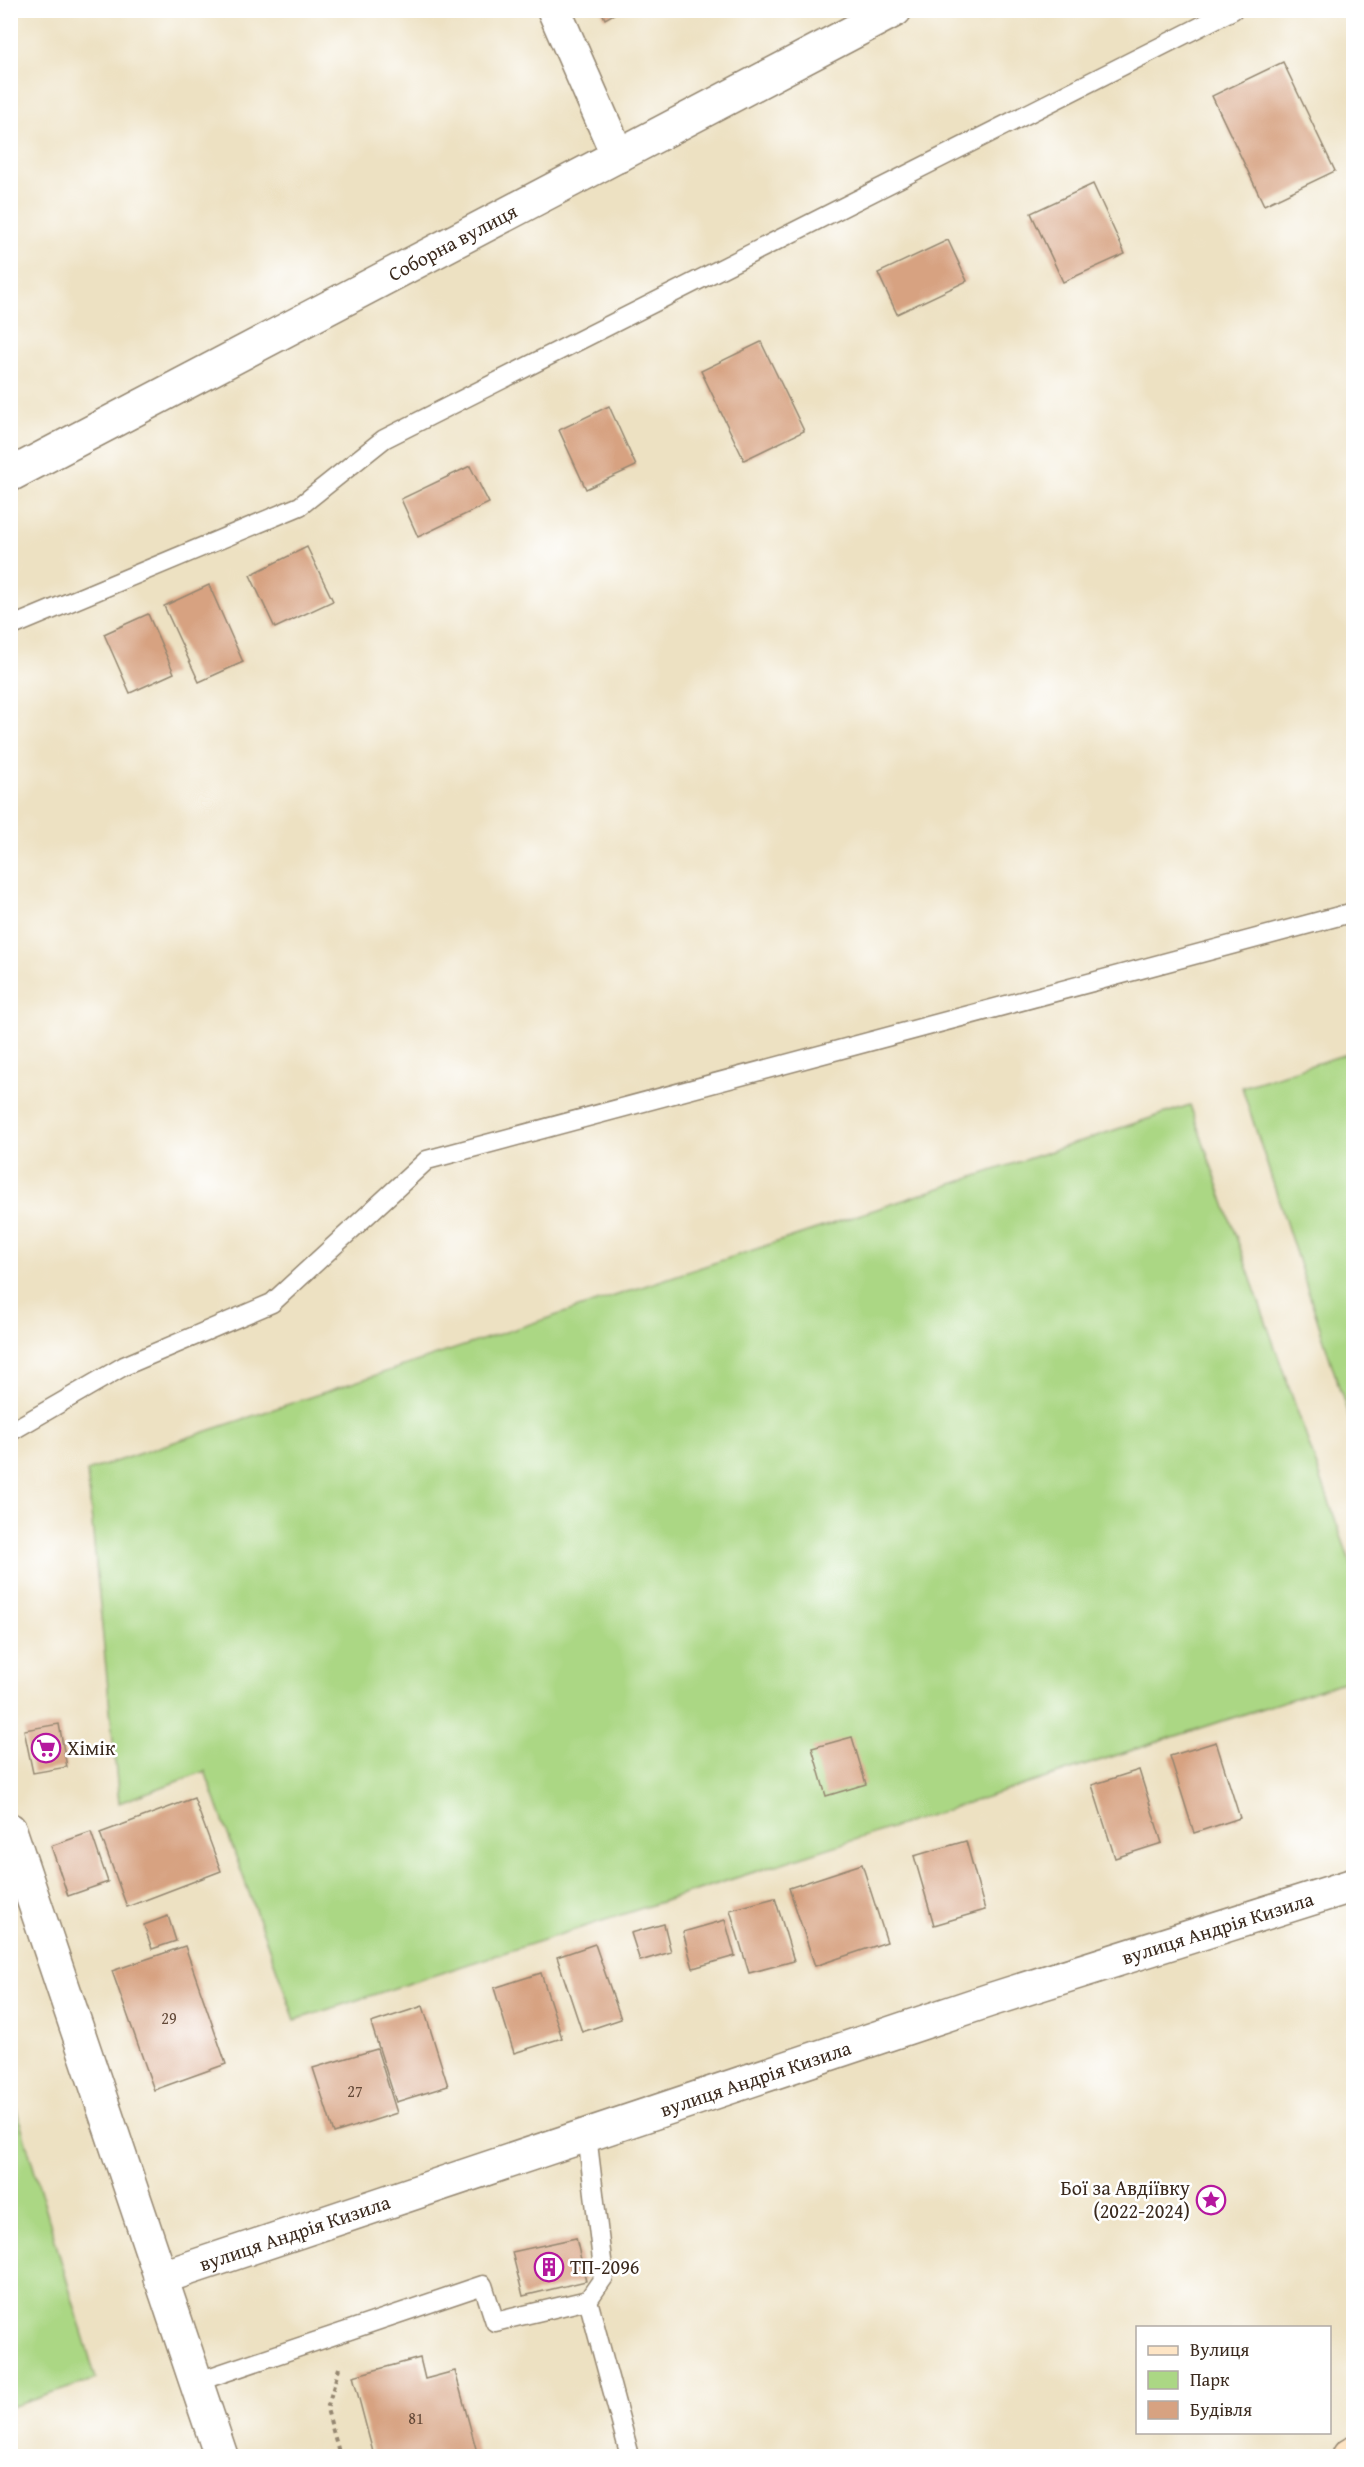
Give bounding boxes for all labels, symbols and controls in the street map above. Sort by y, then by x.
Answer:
street label: Соборна вулиця [383,196,522,288]
supermarket icon: Хімік [30,1732,62,1764]
place label: Хімік [67,1733,116,1762]
street label: вулиця Андрія Кизила [1118,1884,1317,1972]
house number: 29 [161,2006,177,2030]
street label: вулиця Андрія Кизила [656,2032,855,2124]
house number: 27 [347,2079,363,2103]
place label: Бої за Авдіївку (2022-2024) [1060,2173,1190,2225]
place icon: Бої за Авдіївку (2022-2024) [1195,2184,1227,2216]
street label: вулиця Андрія Кизила [195,2187,394,2278]
building icon: ТП-2096 [533,2251,565,2283]
place label: ТП-2096 [570,2252,639,2281]
legend [1136,2326,1331,2434]
text: Вулиця [1190,2336,1249,2363]
text: Парк [1190,2366,1230,2393]
text: Будівля [1190,2396,1252,2423]
house number: 81 [408,2406,424,2430]

